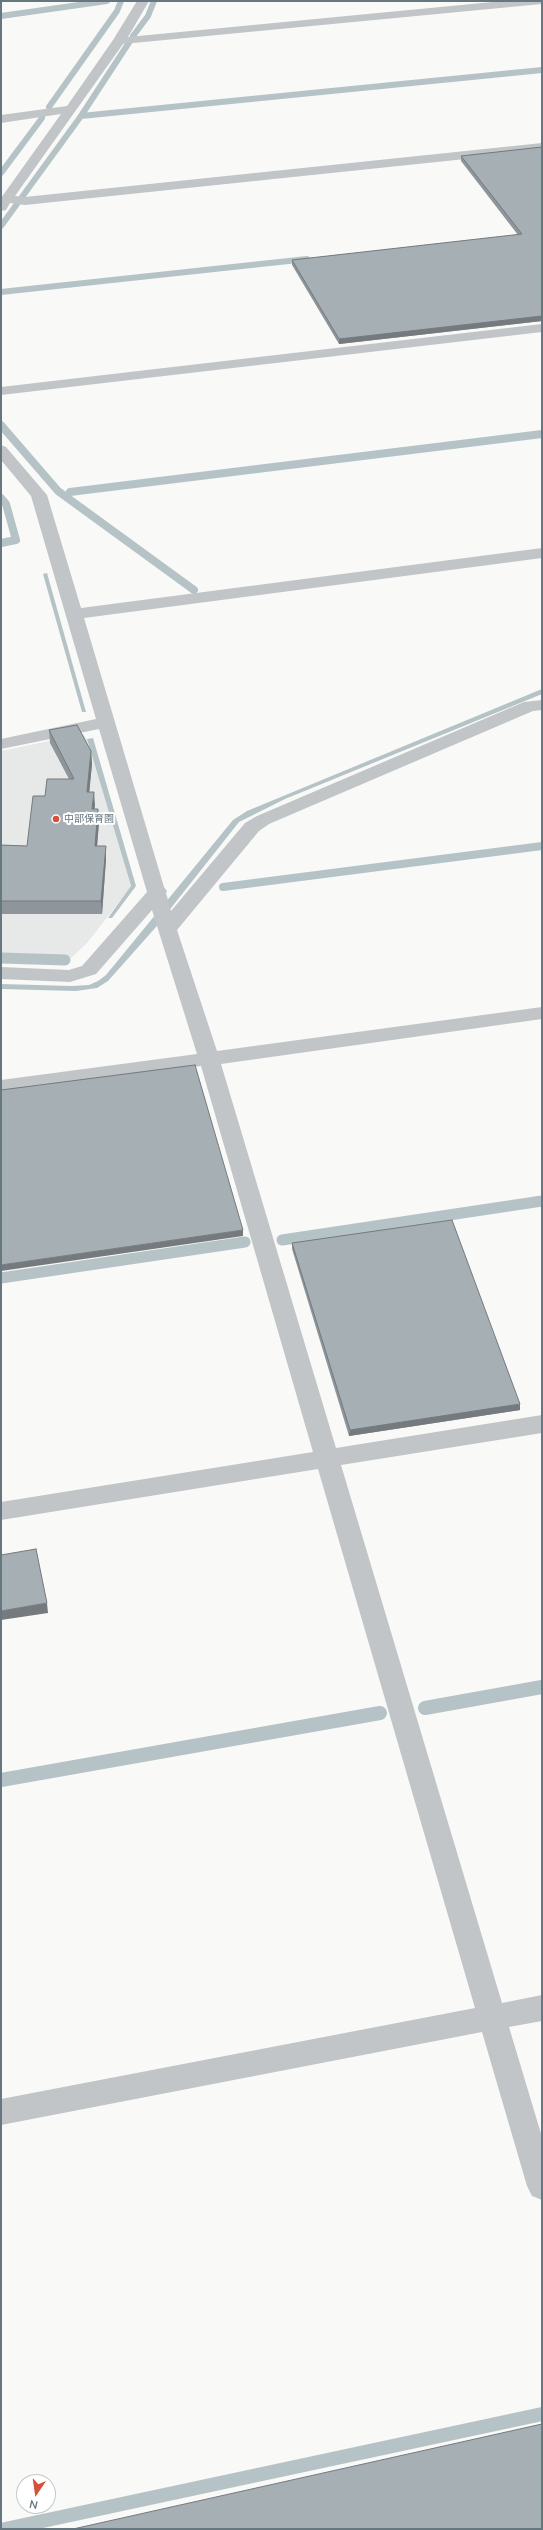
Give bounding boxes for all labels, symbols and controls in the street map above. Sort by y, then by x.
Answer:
place label: 中部保育園 [64,813,114,825]
marker: 中部保育園 [51,814,61,824]
north arrow [16,2474,56,2514]
text: N [28,2497,39,2512]

